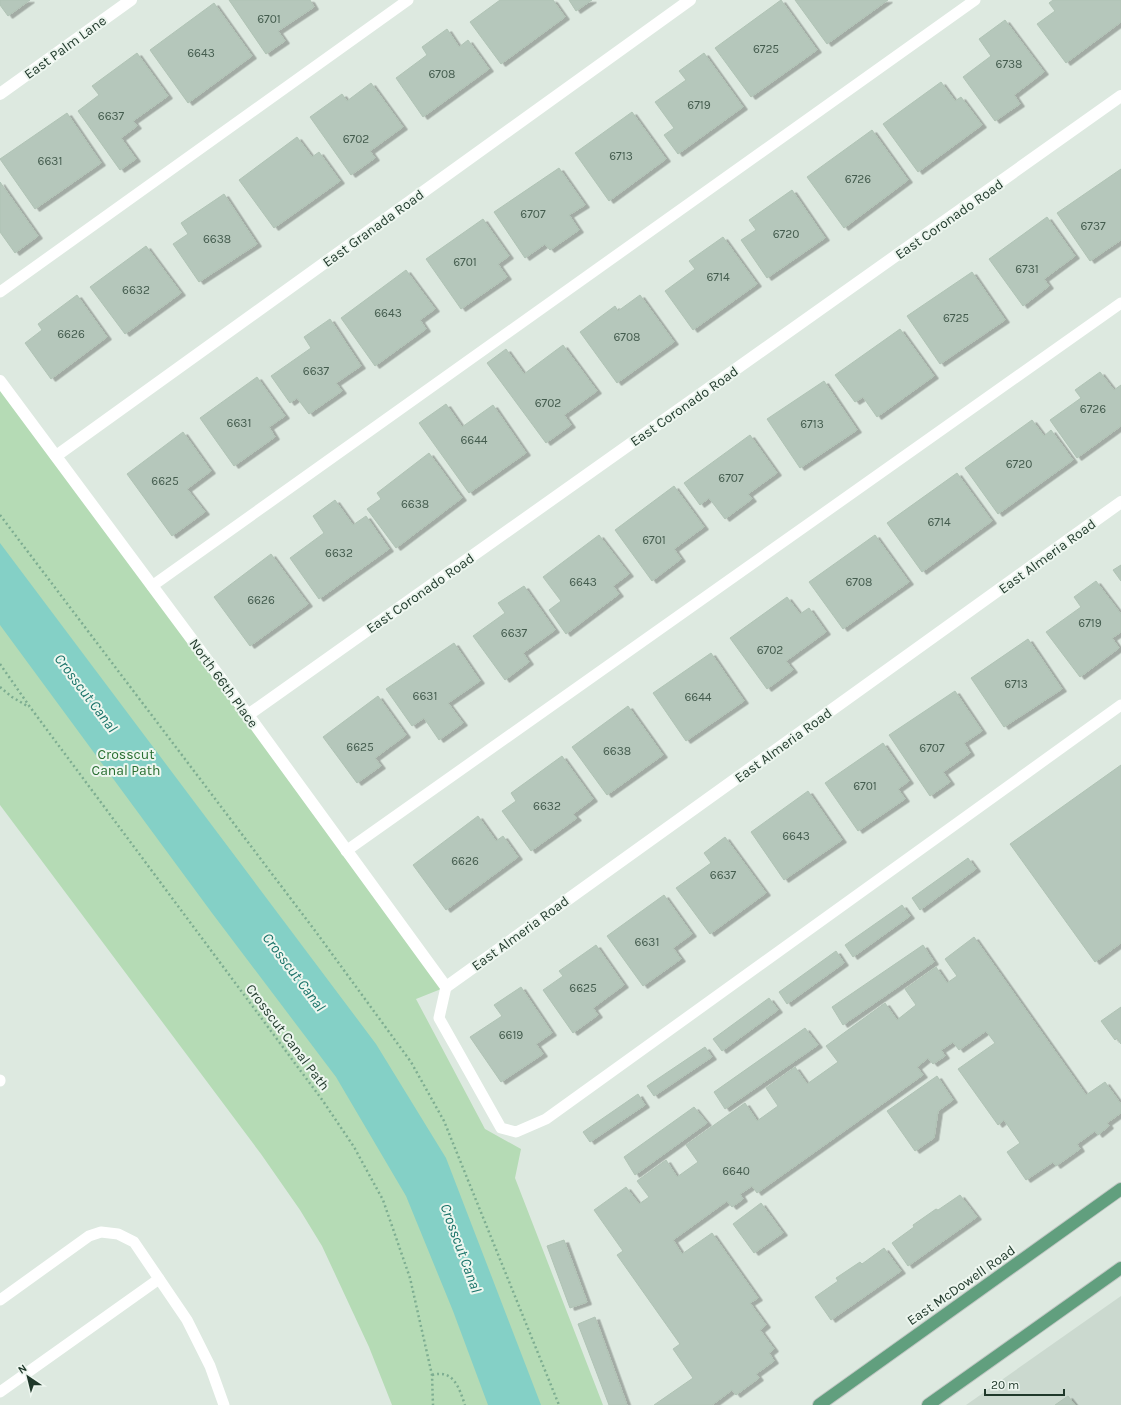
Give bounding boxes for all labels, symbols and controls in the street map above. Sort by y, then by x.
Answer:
street label: East Palm Lane [21,12,110,83]
house number: 6701 [257,12,281,26]
house number: 6725 [753,42,779,56]
house number: 6643 [187,46,215,60]
house number: 6738 [996,57,1022,71]
house number: 6708 [428,67,456,81]
house number: 6719 [687,98,711,112]
house number: 6637 [98,109,125,123]
house number: 6702 [343,132,369,146]
house number: 6713 [609,149,633,163]
house number: 6631 [38,154,62,168]
house number: 6726 [845,172,871,186]
street label: East Coronado Road [892,176,1007,263]
street label: East Granada Road [319,186,427,271]
house number: 6707 [520,207,546,221]
house number: 6737 [1080,219,1106,233]
house number: 6720 [773,227,799,241]
house number: 6638 [203,232,231,246]
house number: 6701 [453,255,477,269]
house number: 6731 [1015,262,1039,276]
house number: 6714 [706,270,730,284]
house number: 6632 [122,283,150,297]
house number: 6643 [374,306,402,320]
house number: 6725 [943,311,969,325]
house number: 6626 [57,327,85,341]
house number: 6708 [613,330,641,344]
street label: East Coronado Road [627,363,742,450]
house number: 6637 [303,364,330,378]
house number: 6702 [535,396,561,410]
house number: 6726 [1080,402,1106,416]
house number: 6631 [227,416,251,430]
house number: 6713 [800,417,824,431]
house number: 6644 [460,433,488,447]
house number: 6720 [1006,457,1032,471]
house number: 6707 [718,471,744,485]
house number: 6625 [151,474,179,488]
house number: 6638 [401,497,429,511]
house number: 6714 [927,515,951,529]
street label: East Almeria Road [995,515,1099,597]
house number: 6701 [642,533,666,547]
house number: 6632 [325,546,353,560]
street label: East Coronado Road [363,550,478,637]
house number: 6643 [569,575,597,589]
house number: 6708 [845,575,873,589]
house number: 6626 [247,593,275,607]
house number: 6719 [1078,616,1102,630]
house number: 6637 [501,626,528,640]
street label: North 66th Place [186,635,262,731]
house number: 6702 [757,643,783,657]
water label: Crosscut Canal [51,650,122,736]
house number: 6713 [1004,677,1028,691]
house number: 6631 [413,689,437,703]
house number: 6644 [684,690,712,704]
street label: East Almeria Road [731,704,835,786]
house number: 6625 [346,740,374,754]
house number: 6707 [919,741,945,755]
house number: 6638 [603,744,631,758]
park label: Crosscut Canal Path [92,746,160,779]
house number: 6701 [853,779,877,793]
house number: 6632 [533,799,561,813]
house number: 6643 [782,829,810,843]
house number: 6626 [451,854,479,868]
house number: 6637 [710,868,737,882]
street label: East Almeria Road [468,892,572,974]
water label: Crosscut Canal [259,929,330,1015]
house number: 6631 [635,935,659,949]
street label: Crosscut Canal Path [242,981,333,1094]
house number: 6625 [569,981,597,995]
house number: 6619 [499,1028,523,1042]
house number: 6640 [722,1164,750,1178]
water label: Crosscut Canal [437,1201,486,1295]
street label: East McDowell Road [904,1242,1019,1329]
north arrow [8,1357,48,1397]
text: N [16,1362,30,1377]
scale bar [985,1371,1064,1397]
text: 20 m [991,1378,1019,1392]

